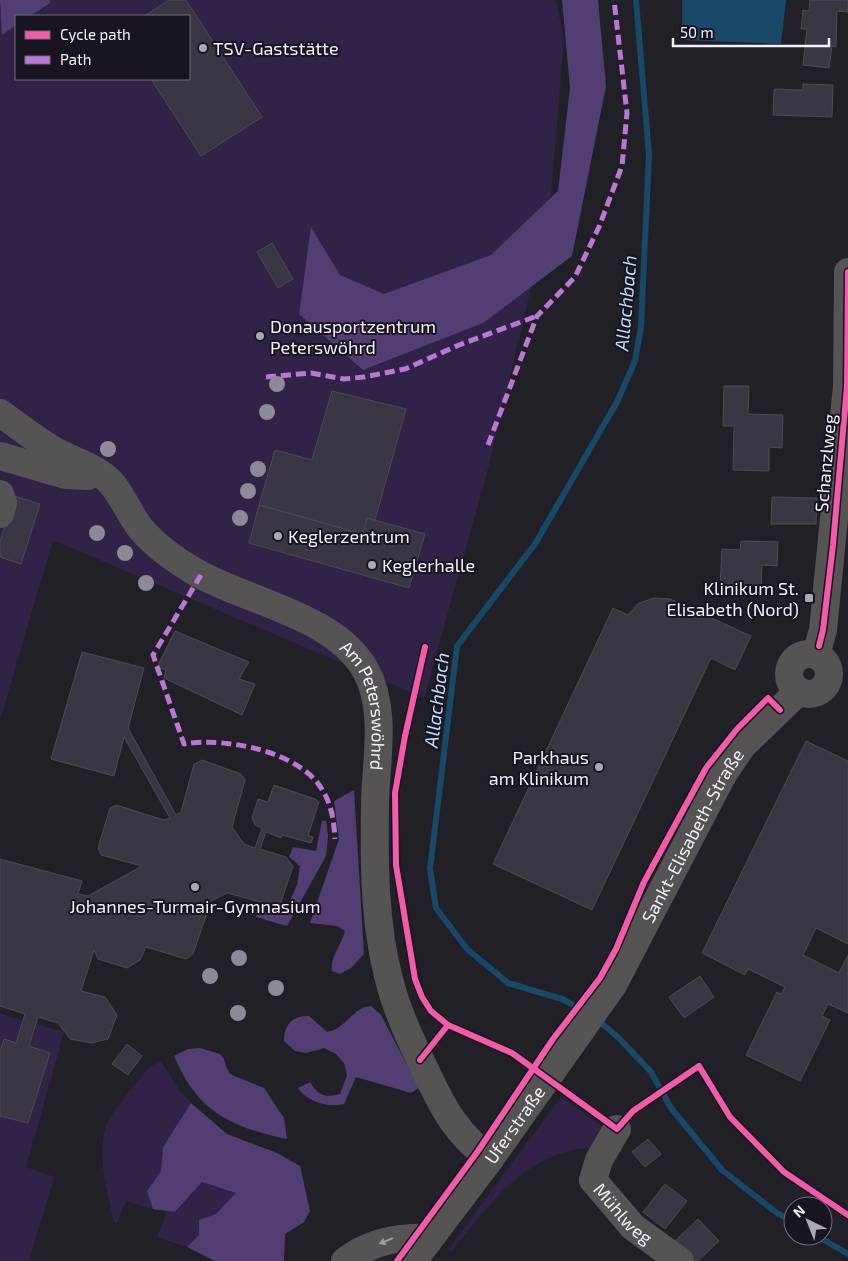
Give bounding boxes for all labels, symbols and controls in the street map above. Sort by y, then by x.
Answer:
legend [15,15,190,80]
scale bar [673,15,829,47]
text: 50 m [680,23,714,41]
text: Cycle path [60,25,131,43]
place label: TSV-Gaststätte [213,37,339,59]
marker: TSV-Gaststätte [197,42,209,54]
text: Path [60,50,91,68]
water label: Allachbach [609,254,641,353]
place label: Donausportzentrum Peterswöhrd [270,315,436,358]
marker: Donausportzentrum Peterswöhrd [254,330,266,342]
street label: Schanzlweg [810,413,840,513]
place label: Keglerzentrum [288,525,410,547]
marker: Keglerzentrum [272,530,284,542]
place label: Keglerhalle [382,554,475,576]
marker: Keglerhalle [366,559,378,571]
place label: Klinikum St. Elisabeth (Nord) [666,577,799,620]
marker: Klinikum St. Elisabeth (Nord) [803,592,815,604]
street label: Am Peterswöhrd [336,636,390,771]
water label: Allachbach [419,651,453,750]
street label: Sankt-Elisabeth-Straße [636,744,748,926]
place label: Parkhaus am Klinikum [489,746,589,789]
marker: Parkhaus am Klinikum [593,761,605,773]
marker: Johannes-Turmair-Gymnasium [189,881,201,893]
place label: Johannes-Turmair-Gymnasium [70,895,321,917]
street label: Uferstraße [479,1081,549,1168]
street label: Mühlweg [589,1178,657,1249]
north arrow [783,1196,833,1246]
text: N [789,1201,808,1221]
one-way arrow [379,1238,393,1246]

